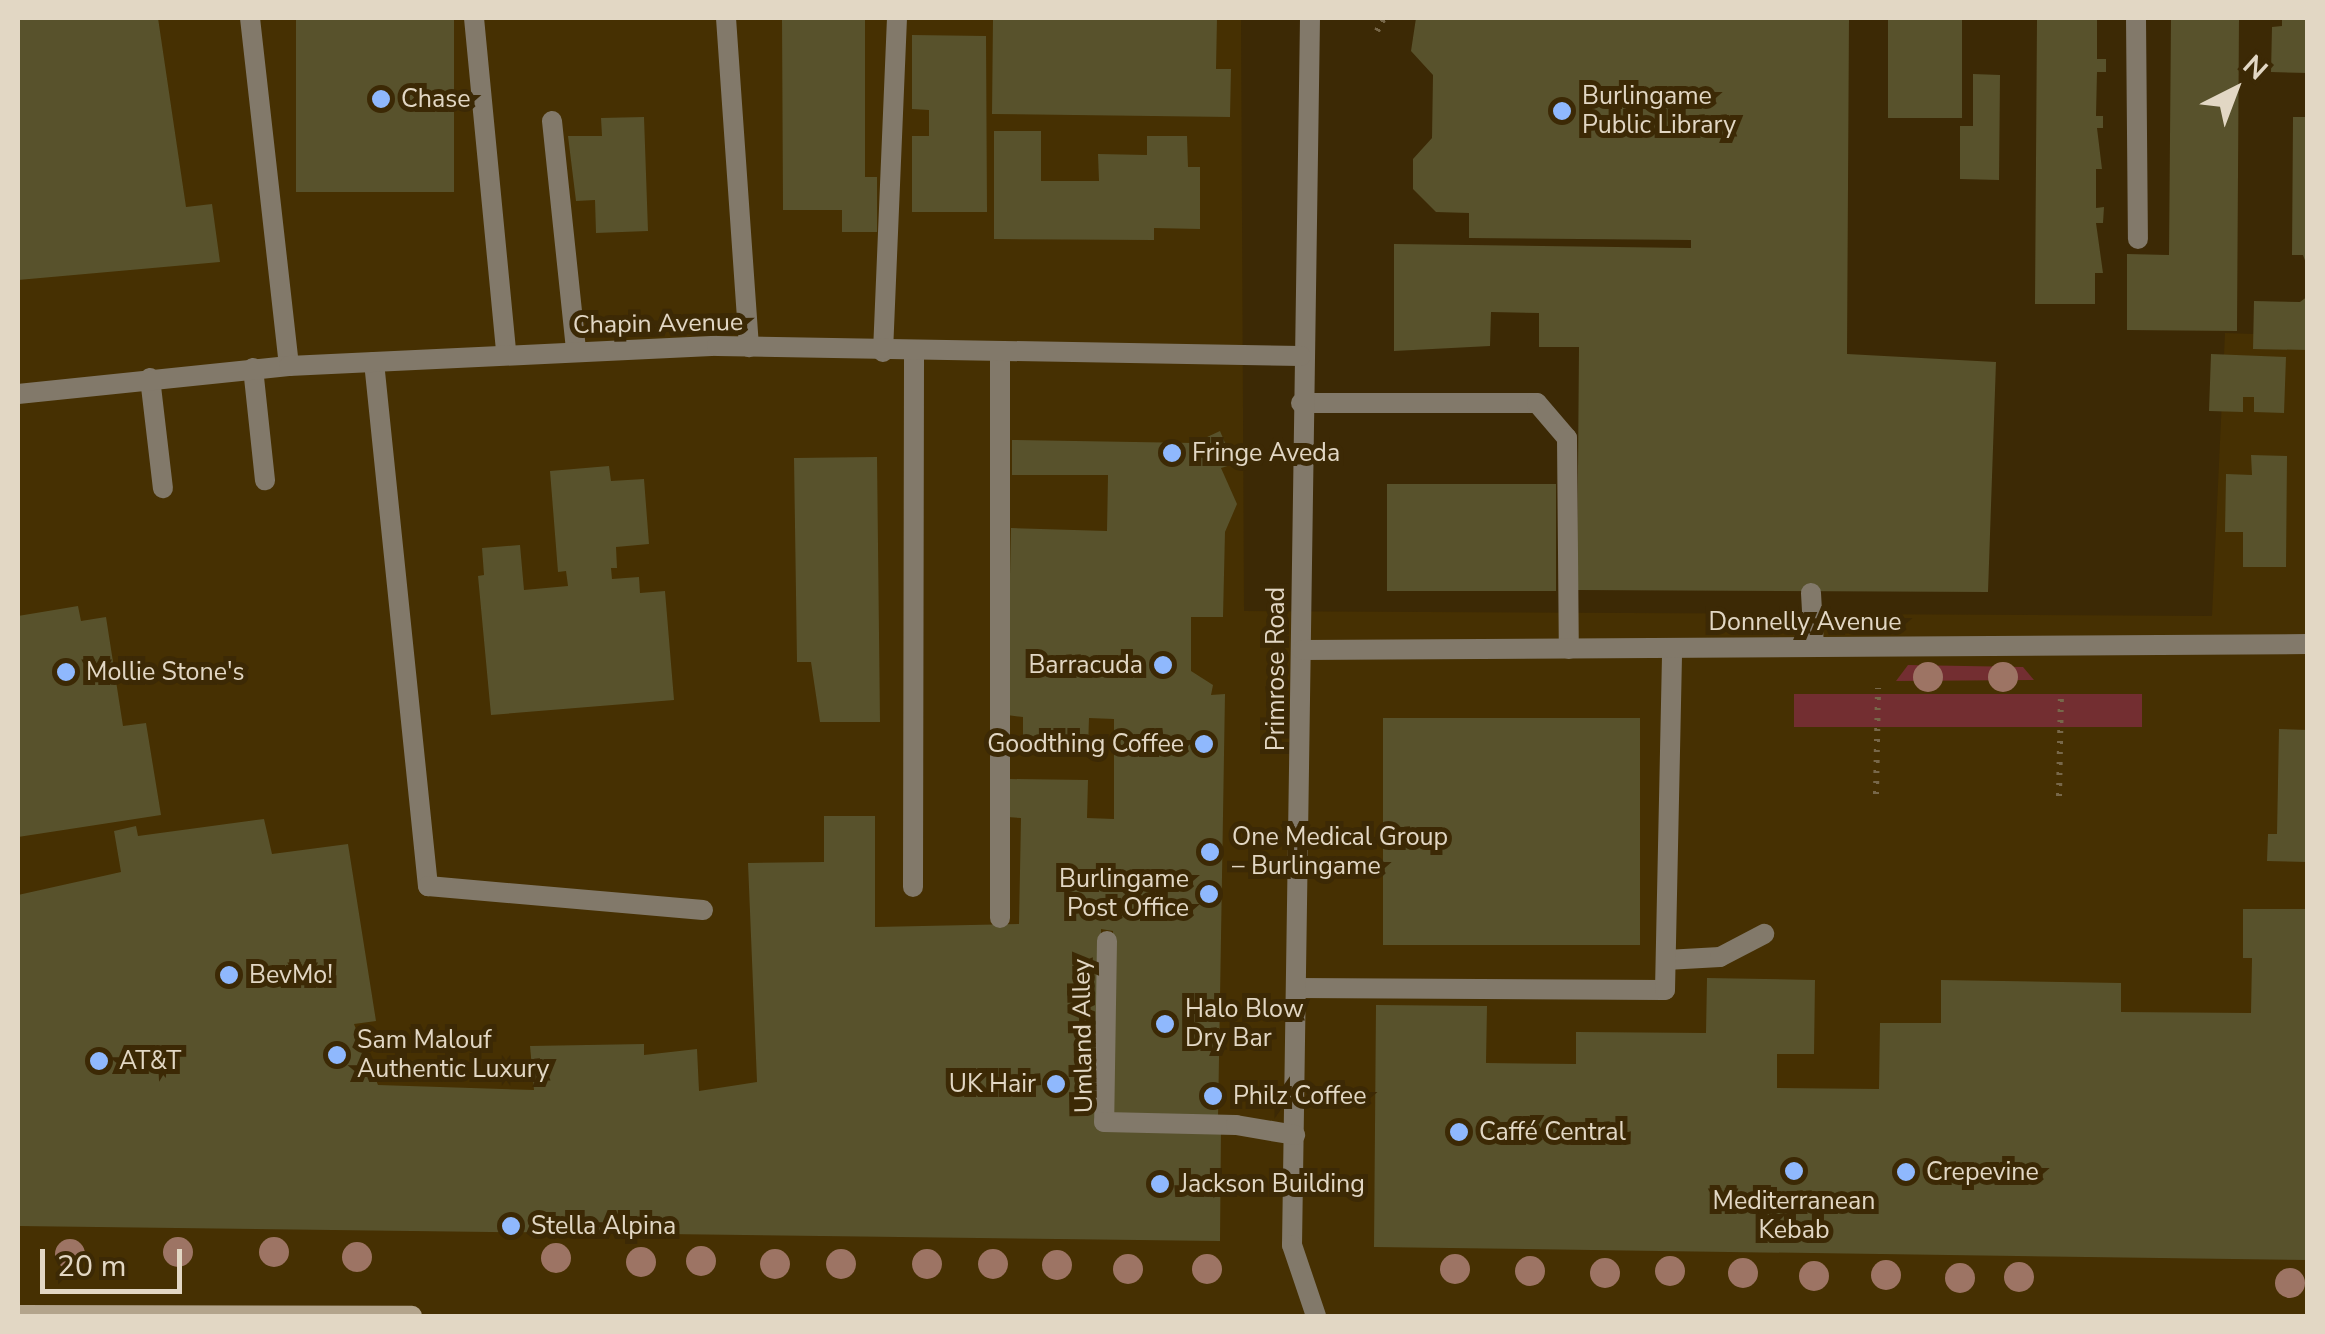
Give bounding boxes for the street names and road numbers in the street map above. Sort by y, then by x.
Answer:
street label: Chapin Avenue [573,308,743,340]
street label: Primrose Road [1261,587,1291,751]
street label: Donnelly Avenue [1708,607,1902,637]
street label: Umland Alley [1067,959,1099,1113]

